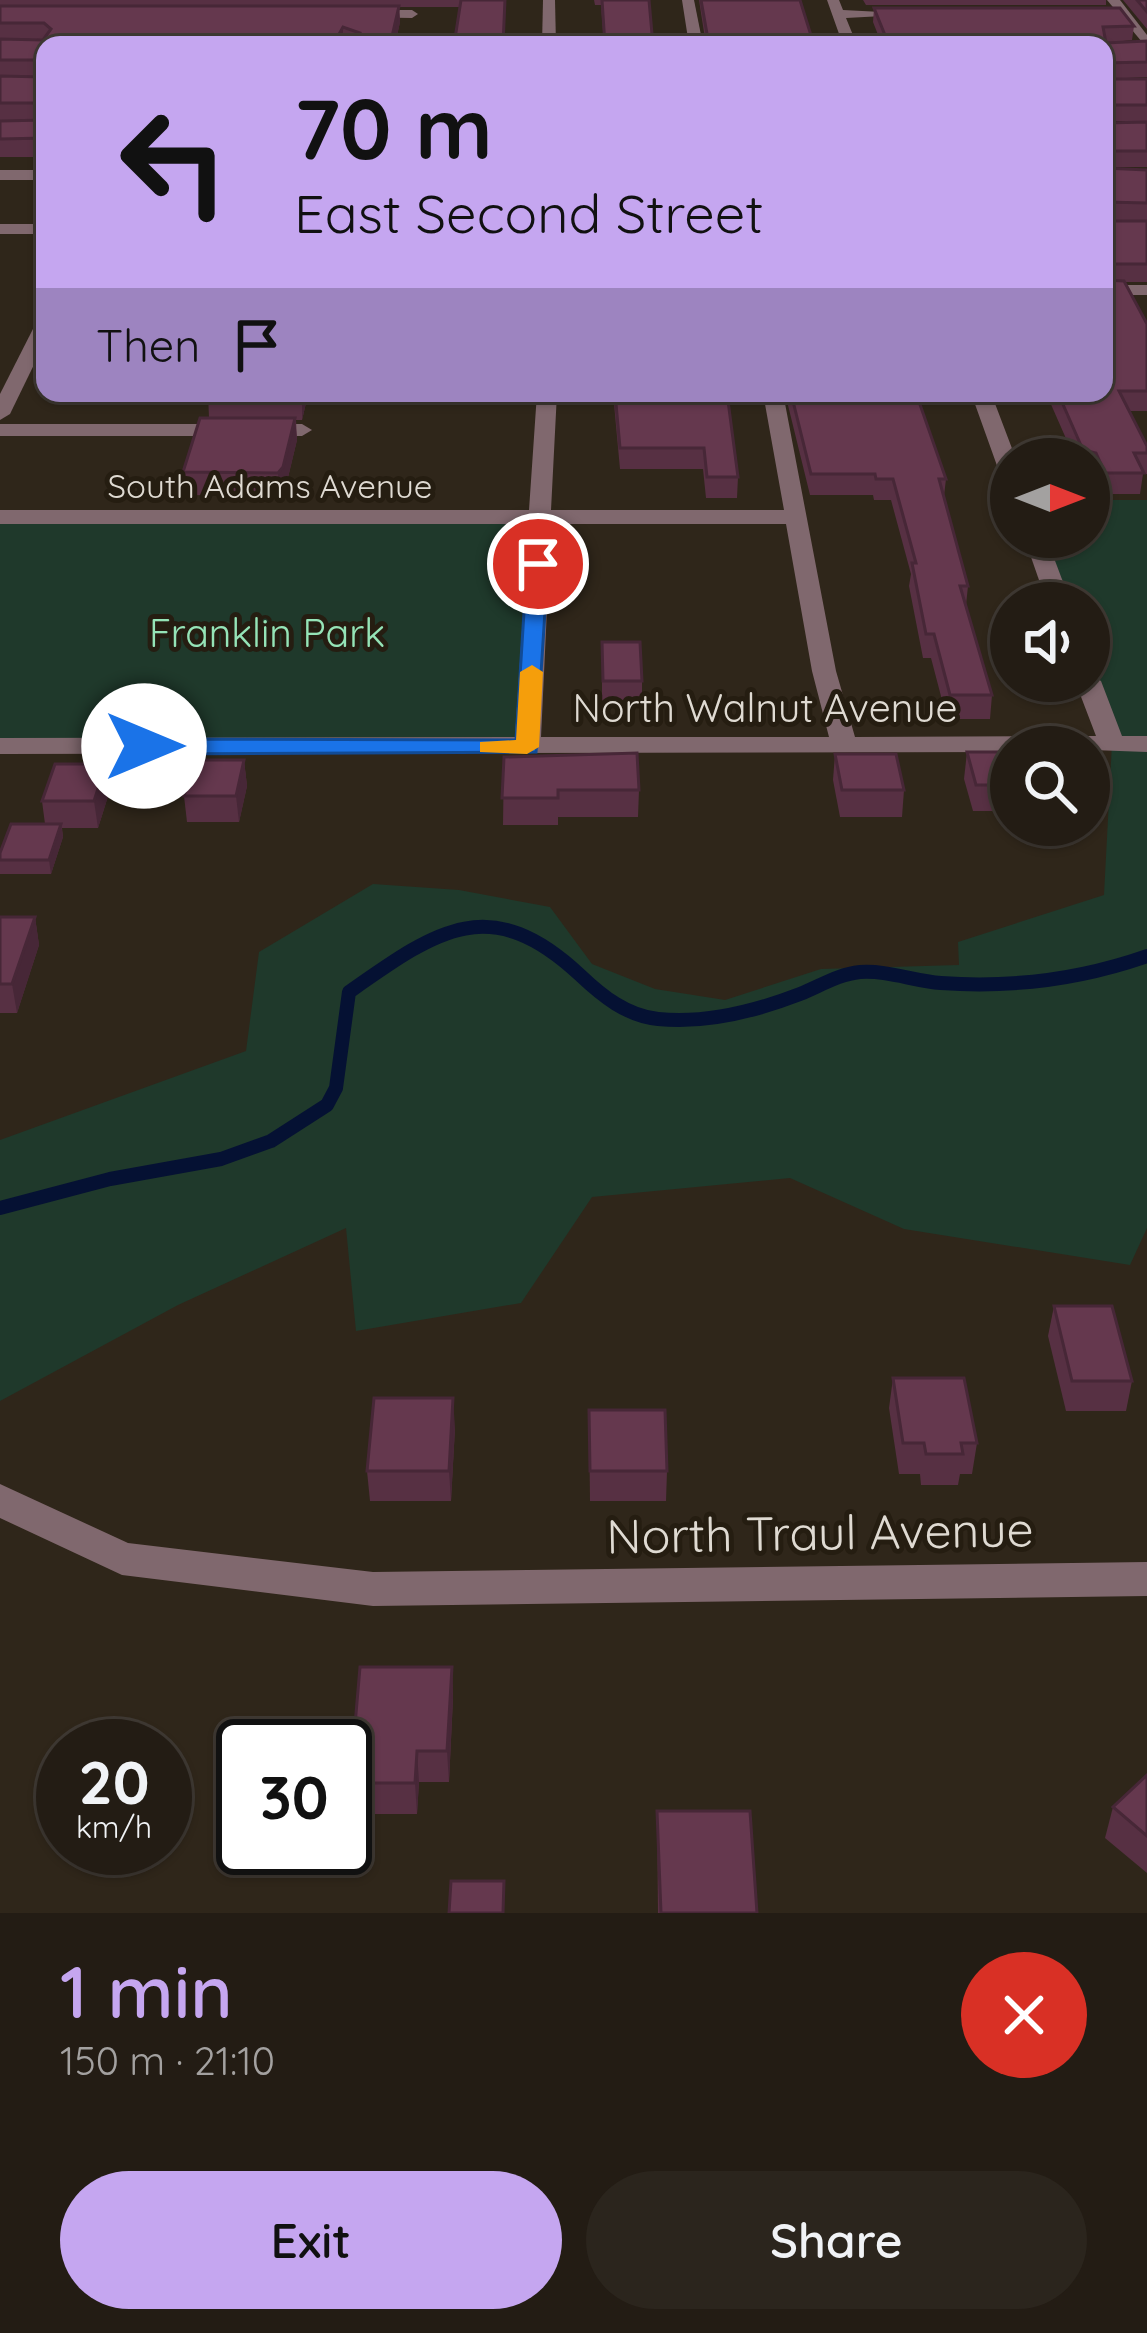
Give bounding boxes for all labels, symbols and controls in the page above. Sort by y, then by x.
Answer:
text: 70 m [294,75,493,180]
icon: left [96,84,252,240]
text: East Second Street [294,179,763,247]
icon: arrive [224,312,290,378]
text: Then [96,317,200,373]
north arrow [990,438,1110,558]
map controls [990,438,1110,846]
street label: South Adams Avenue [108,465,432,506]
pin [487,513,589,615]
icon: arrive [505,531,571,597]
button: sound [990,582,1110,702]
park label: Franklin Park [149,608,385,657]
position arrow [81,683,207,809]
street label: North Walnut Avenue [573,683,957,732]
button: search [990,726,1110,846]
street label: North Traul Avenue [606,1498,1034,1566]
speed limit sign: 30 [216,1719,372,1875]
text: 20 [79,1744,149,1819]
text: km/h [76,1808,152,1846]
text: 1 min [60,1946,233,2036]
button: close [961,1952,1087,2078]
text: 150 m · 21:10 [60,2036,275,2085]
button: Exit [60,2171,562,2309]
button: Share [586,2171,1087,2309]

